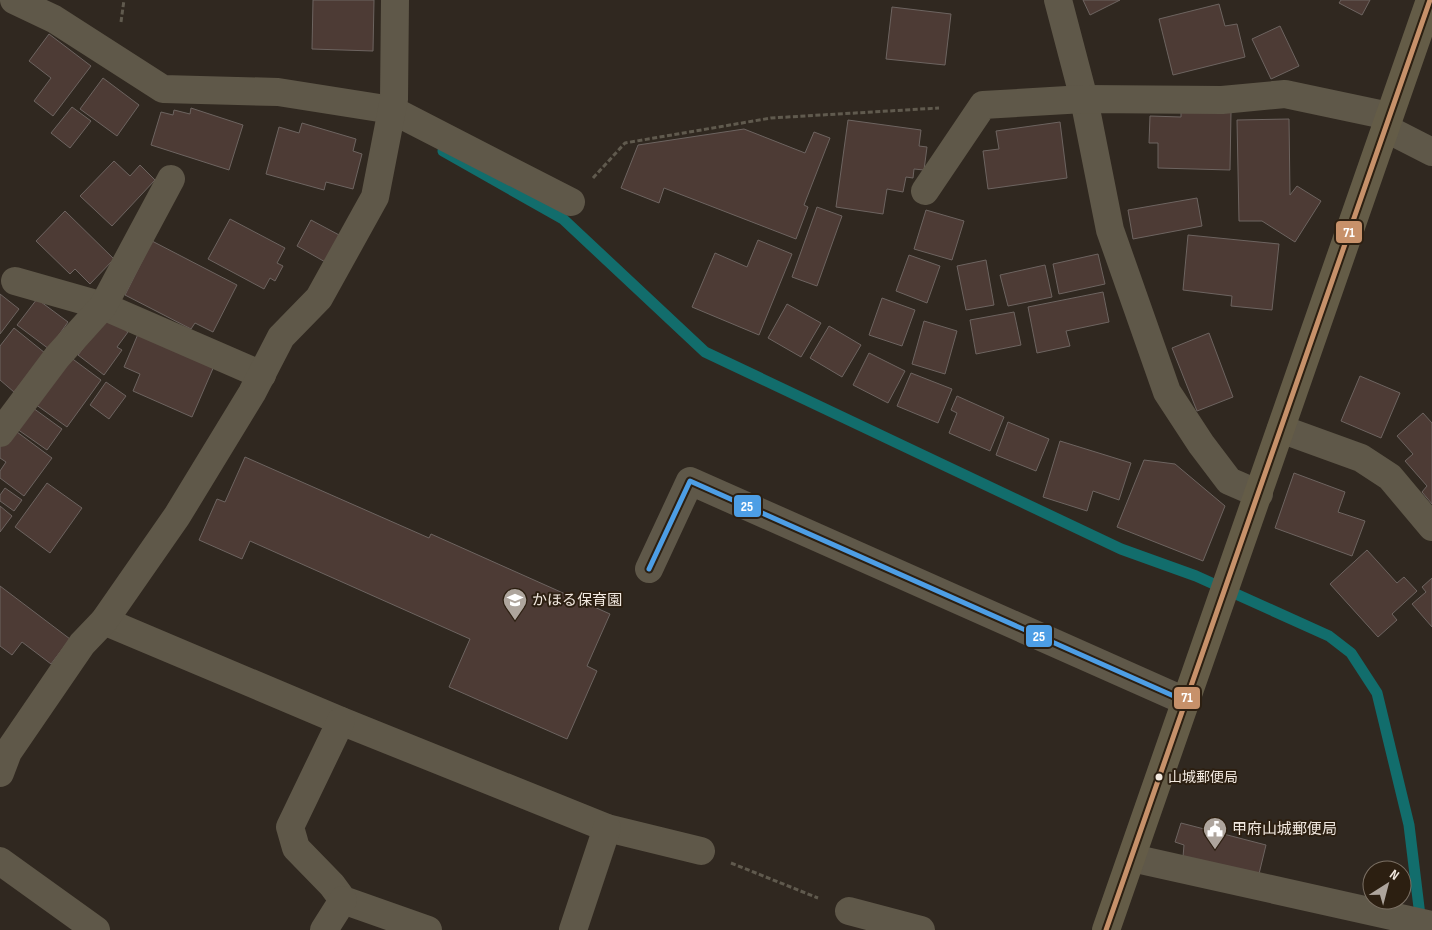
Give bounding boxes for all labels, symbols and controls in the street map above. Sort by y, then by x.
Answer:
line badge: 71 [1335,220,1363,244]
text: 71 [1343,224,1355,241]
line badge: 25 [733,494,762,518]
text: 25 [741,498,753,515]
school or university icon: かほる保育園 [502,587,528,621]
place label: かほる保育園 [532,591,622,610]
line badge: 25 [1025,624,1053,648]
text: 25 [1033,628,1045,645]
line badge: 71 [1173,686,1201,710]
text: 71 [1181,689,1193,706]
place label: 山城郵便局 [1168,769,1238,786]
marker: 山城郵便局 [1154,772,1164,782]
public building icon: 甲府山城郵便局 [1202,816,1228,850]
place label: 甲府山城郵便局 [1232,820,1337,839]
north arrow [1362,860,1412,910]
text: N [1386,866,1402,884]

